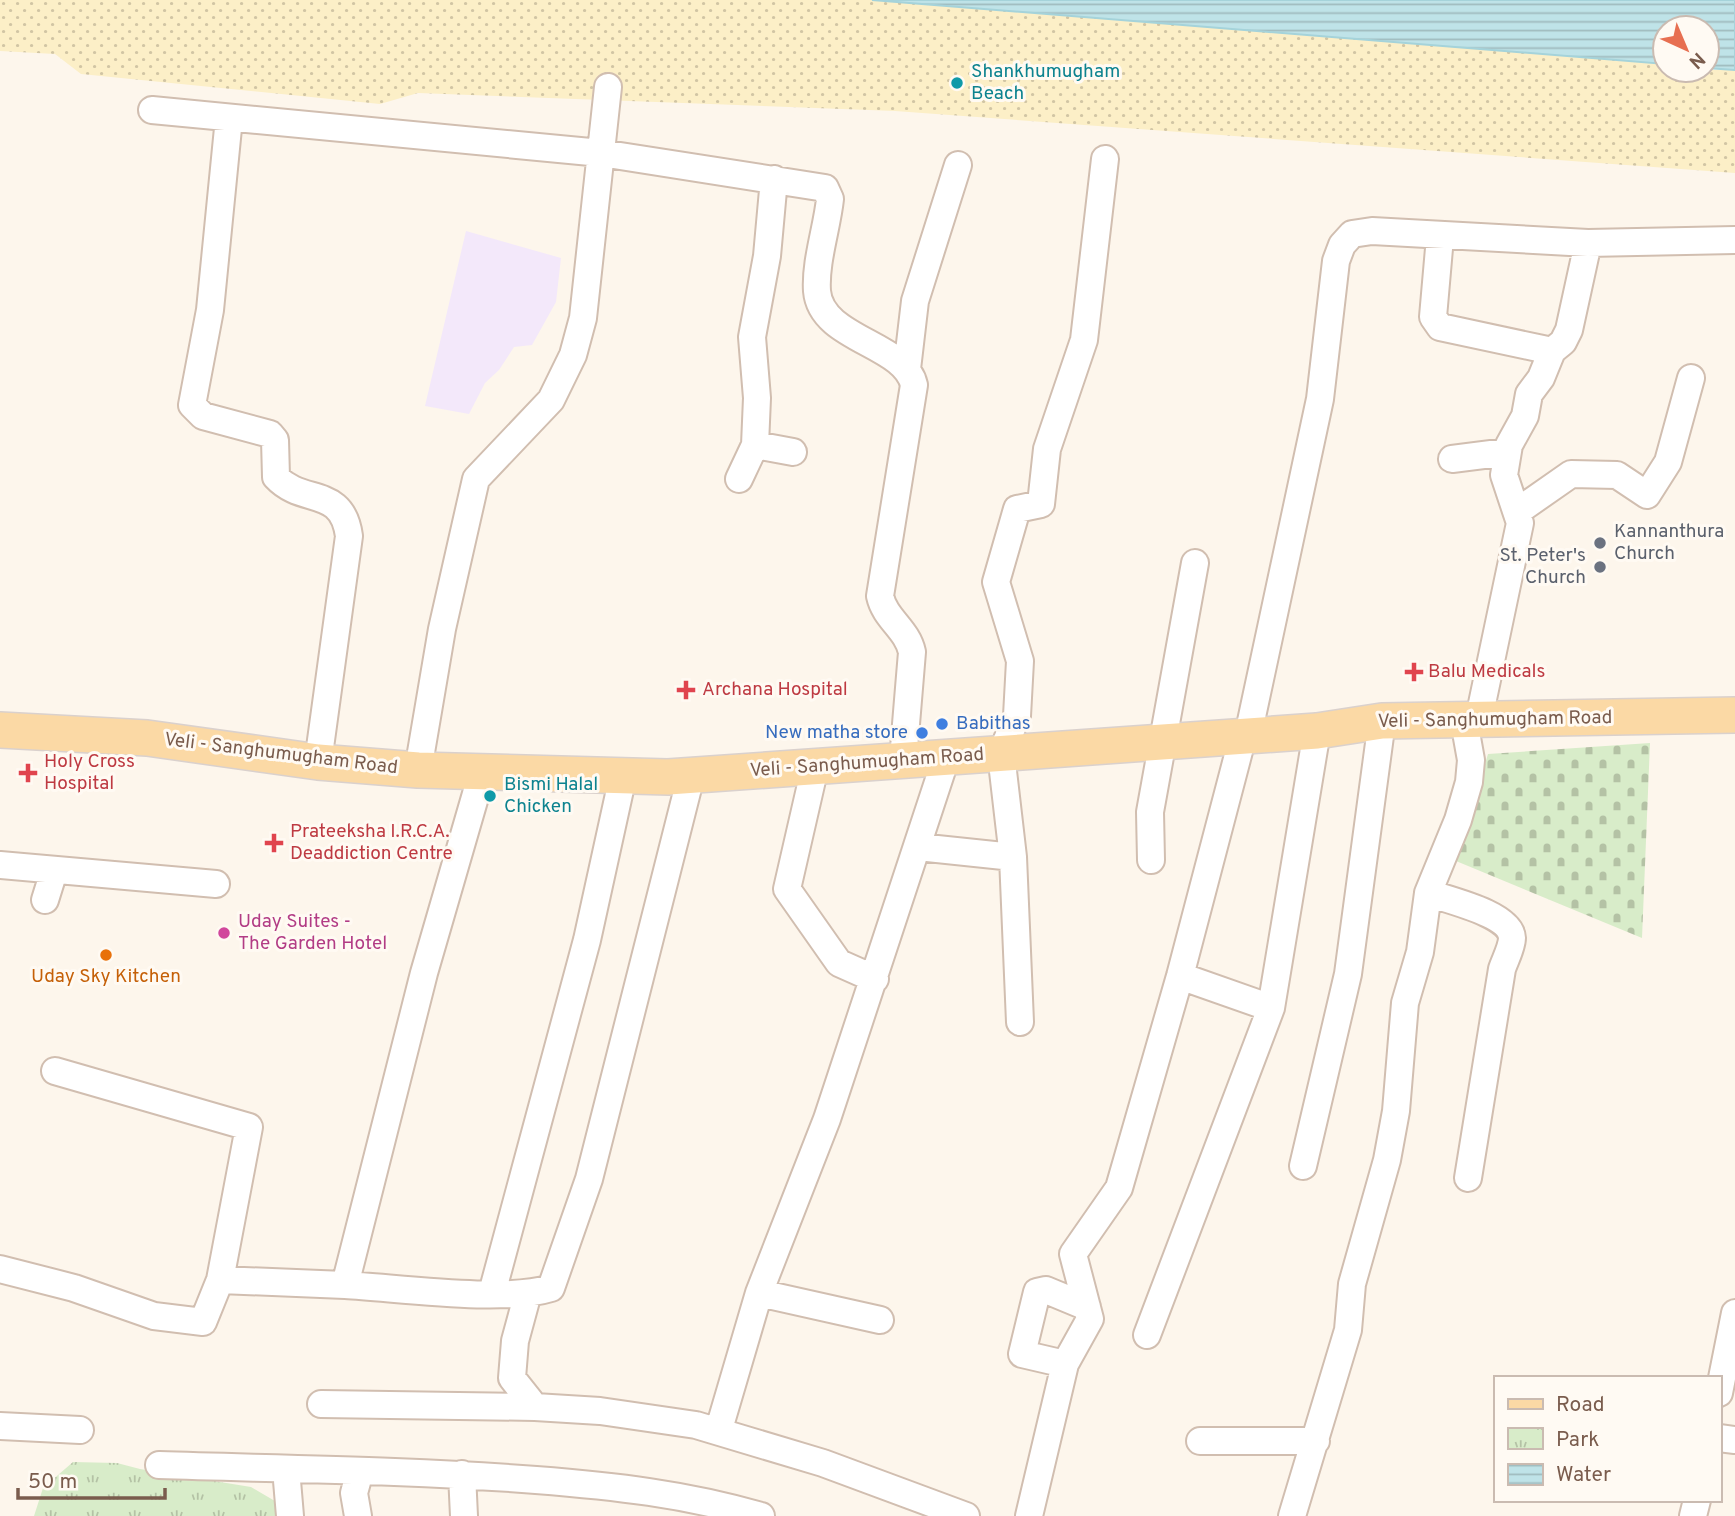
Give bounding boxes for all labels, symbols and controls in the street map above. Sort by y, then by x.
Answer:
north arrow [1651,14,1721,84]
text: N [1683,46,1710,73]
place label: Shankhumugham Beach [971,60,1120,106]
marker: Shankhumugham Beach [949,75,965,91]
place label: Kannanthura Church [1614,520,1724,566]
marker: Kannanthura Church [1592,535,1608,551]
place label: St. Peter's Church [1499,544,1586,590]
marker: St. Peter's Church [1592,559,1608,575]
place label: Balu Medicals [1428,660,1545,684]
marker: Balu Medicals [1406,664,1422,680]
place label: Archana Hospital [702,678,848,702]
marker: Archana Hospital [676,680,696,700]
street label: Veli - Sanghumugham Road [1377,706,1613,734]
place label: Babithas [956,712,1031,736]
marker: Babithas [934,716,950,732]
place label: New matha store [765,721,908,745]
marker: New matha store [914,725,930,741]
street label: Veli - Sanghumugham Road [163,728,399,780]
street label: Veli - Sanghumugham Road [749,743,985,783]
place label: Holy Cross Hospital [44,750,135,796]
marker: Holy Cross Hospital [18,763,38,783]
place label: Bismi Halal Chicken [504,773,598,819]
marker: Bismi Halal Chicken [482,788,498,804]
place label: Prateeksha I.R.C.A. Deaddiction Centre [290,820,453,866]
marker: Prateeksha I.R.C.A. Deaddiction Centre [264,833,284,853]
place label: Uday Suites - The Garden Hotel [238,910,387,956]
marker: Uday Suites - The Garden Hotel [216,925,232,941]
marker: Uday Sky Kitchen [98,947,114,963]
place label: Uday Sky Kitchen [31,965,181,989]
legend [1494,1376,1721,1502]
text: Road [1556,1392,1605,1419]
text: Park [1556,1427,1599,1454]
scale bar [18,1456,164,1500]
text: Water [1556,1462,1611,1489]
text: 50 m [28,1469,77,1496]

